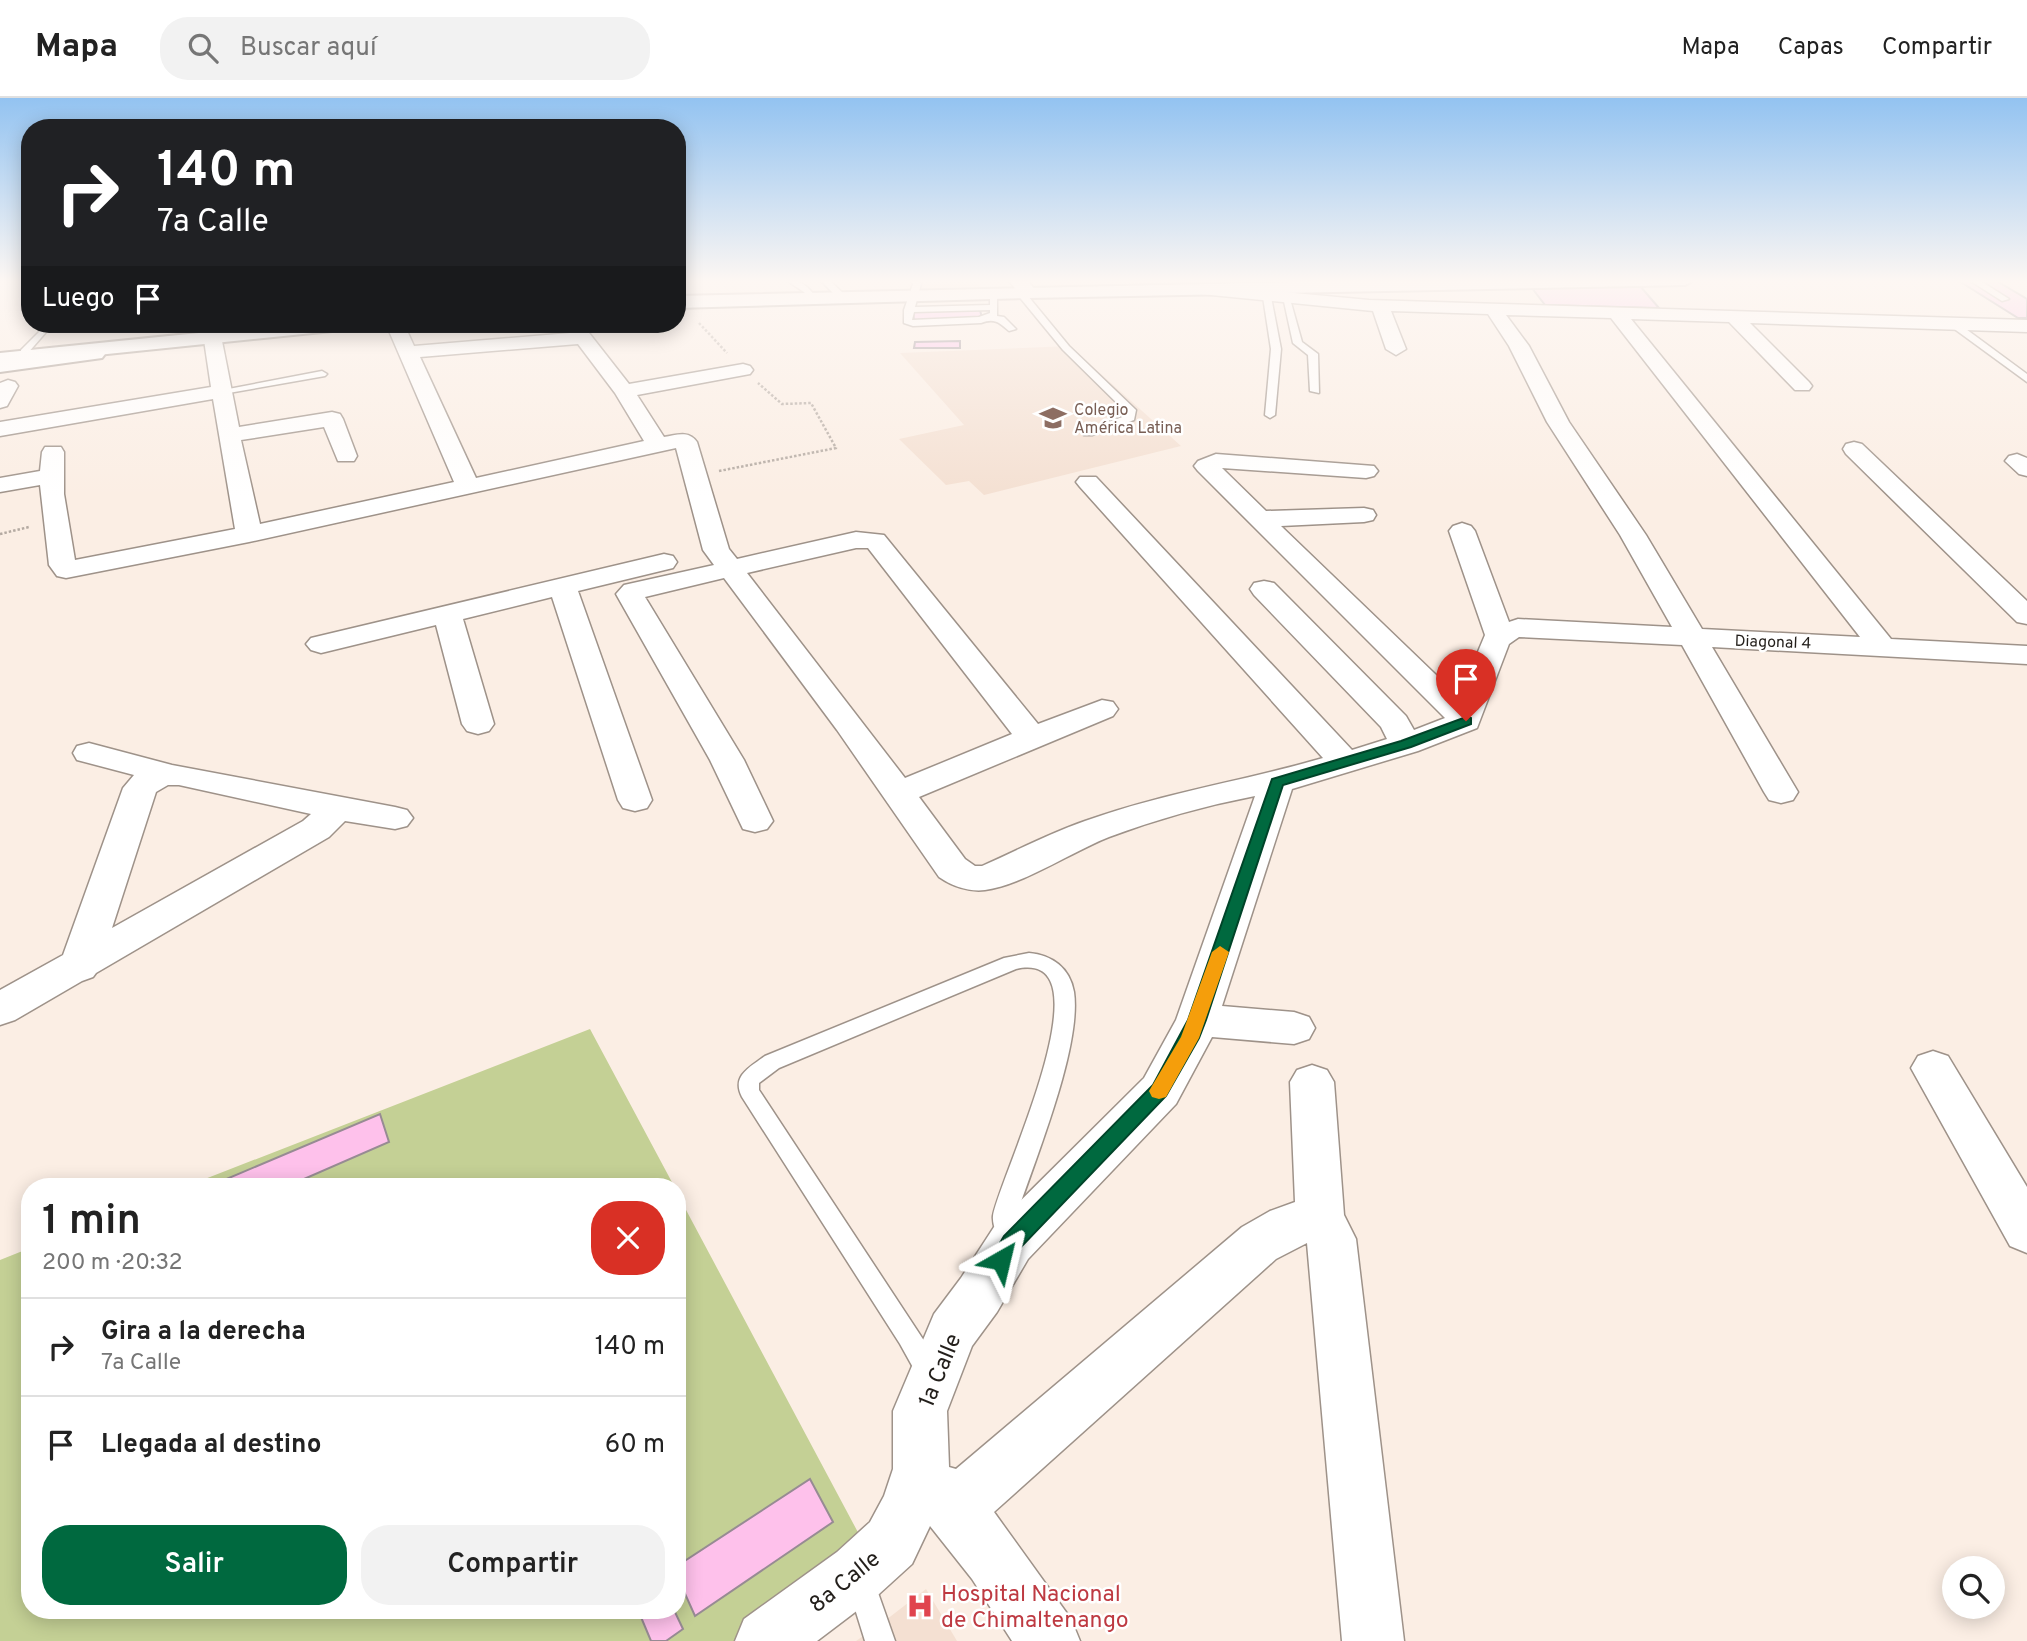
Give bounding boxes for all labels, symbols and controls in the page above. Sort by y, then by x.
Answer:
search box [160,17,650,80]
text: Mapa [35,27,118,69]
icon: search [184,29,222,67]
text: Buscar aquí [240,32,377,65]
text: Mapa [1682,33,1740,63]
text: Capas [1778,33,1844,63]
text: Compartir [1882,33,1992,63]
text: 140 m [157,142,296,204]
icon: right [42,147,133,238]
text: 7a Calle [157,203,269,243]
icon: arrive [129,280,167,318]
text: Luego [42,283,115,316]
place label: Colegio América Latina [1074,401,1182,439]
school or university icon: Colegio América Latina [1038,403,1068,433]
street label: Diagonal 4 [1734,632,1812,654]
pin [1436,649,1496,721]
icon: arrive [1447,660,1485,698]
text: 1 min [42,1196,141,1249]
button: close [591,1201,665,1275]
position arrow [964,1223,1038,1297]
text: 200 m · 20:32 [42,1249,183,1278]
text: Gira a la derecha [101,1316,306,1349]
icon: right [42,1328,80,1366]
street label: 1a Calle [913,1330,969,1412]
text: 140 m [595,1331,665,1364]
text: 7a Calle [101,1349,181,1378]
icon: arrive [42,1426,80,1464]
text: Llegada al destino [101,1429,321,1462]
text: 60 m [605,1429,665,1462]
button: Salir [42,1525,347,1605]
button: Compartir [361,1525,665,1605]
street label: 8a Calle [804,1546,887,1620]
map controls [1942,1556,2005,1619]
button: search [1942,1556,2005,1619]
place label: Hospital Nacional de Chimaltenango [941,1581,1129,1636]
hospital icon: Hospital Nacional de Chimaltenango [905,1591,935,1621]

